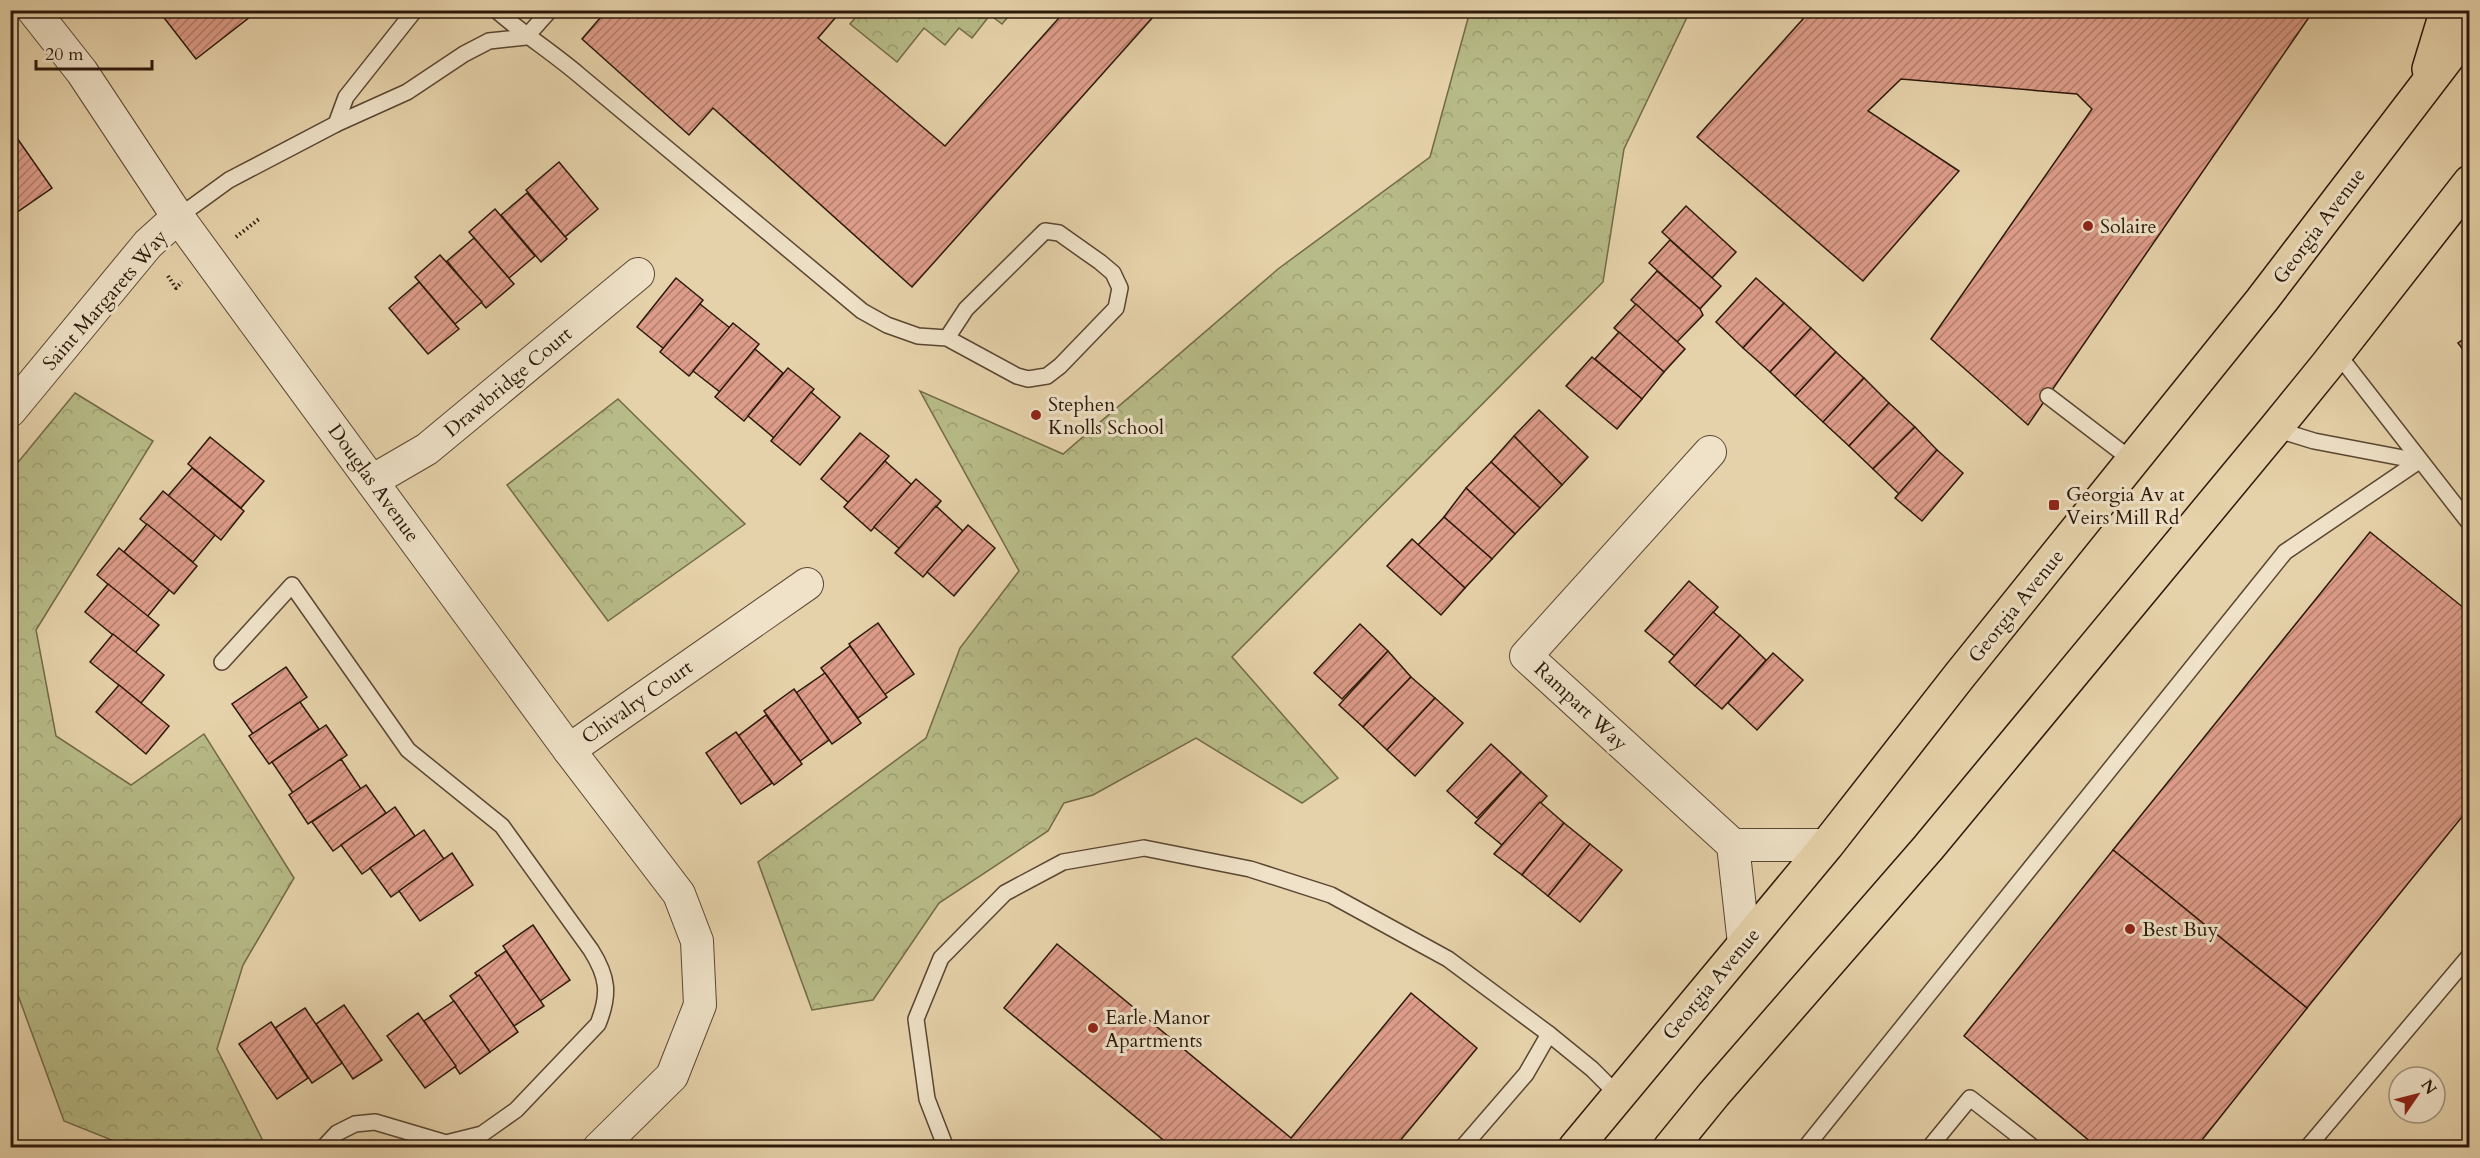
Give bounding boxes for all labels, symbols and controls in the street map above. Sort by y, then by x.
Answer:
scale bar [36,33,152,71]
text: 20 m [45,42,84,67]
street label: Georgia Avenue [2266,162,2372,290]
place label: Solaire [2100,213,2157,240]
marker: Solaire [2081,219,2095,233]
street label: Saint Margarets Way [36,224,174,376]
street label: Drawbridge Court [438,320,578,443]
place label: Stephen Knolls School [1048,391,1164,441]
marker: Stephen Knolls School [1029,408,1043,422]
street label: Douglas Avenue [322,418,426,548]
place label: Georgia Av at Veirs Mill Rd [2066,481,2185,531]
marker: Georgia Av at Veirs Mill Rd [2047,498,2061,512]
street label: Georgia Avenue [1962,544,2070,668]
street label: Chivalry Court [576,653,698,750]
street label: Rampart Way [1528,656,1634,757]
place label: Best Buy [2142,916,2219,943]
street label: Georgia Avenue [1656,922,1766,1046]
marker: Best Buy [2123,922,2137,936]
place label: Earle Manor Apartments [1105,1004,1210,1054]
marker: Earle Manor Apartments [1086,1021,1100,1035]
north arrow [2387,1065,2447,1125]
text: N [2415,1075,2442,1099]

